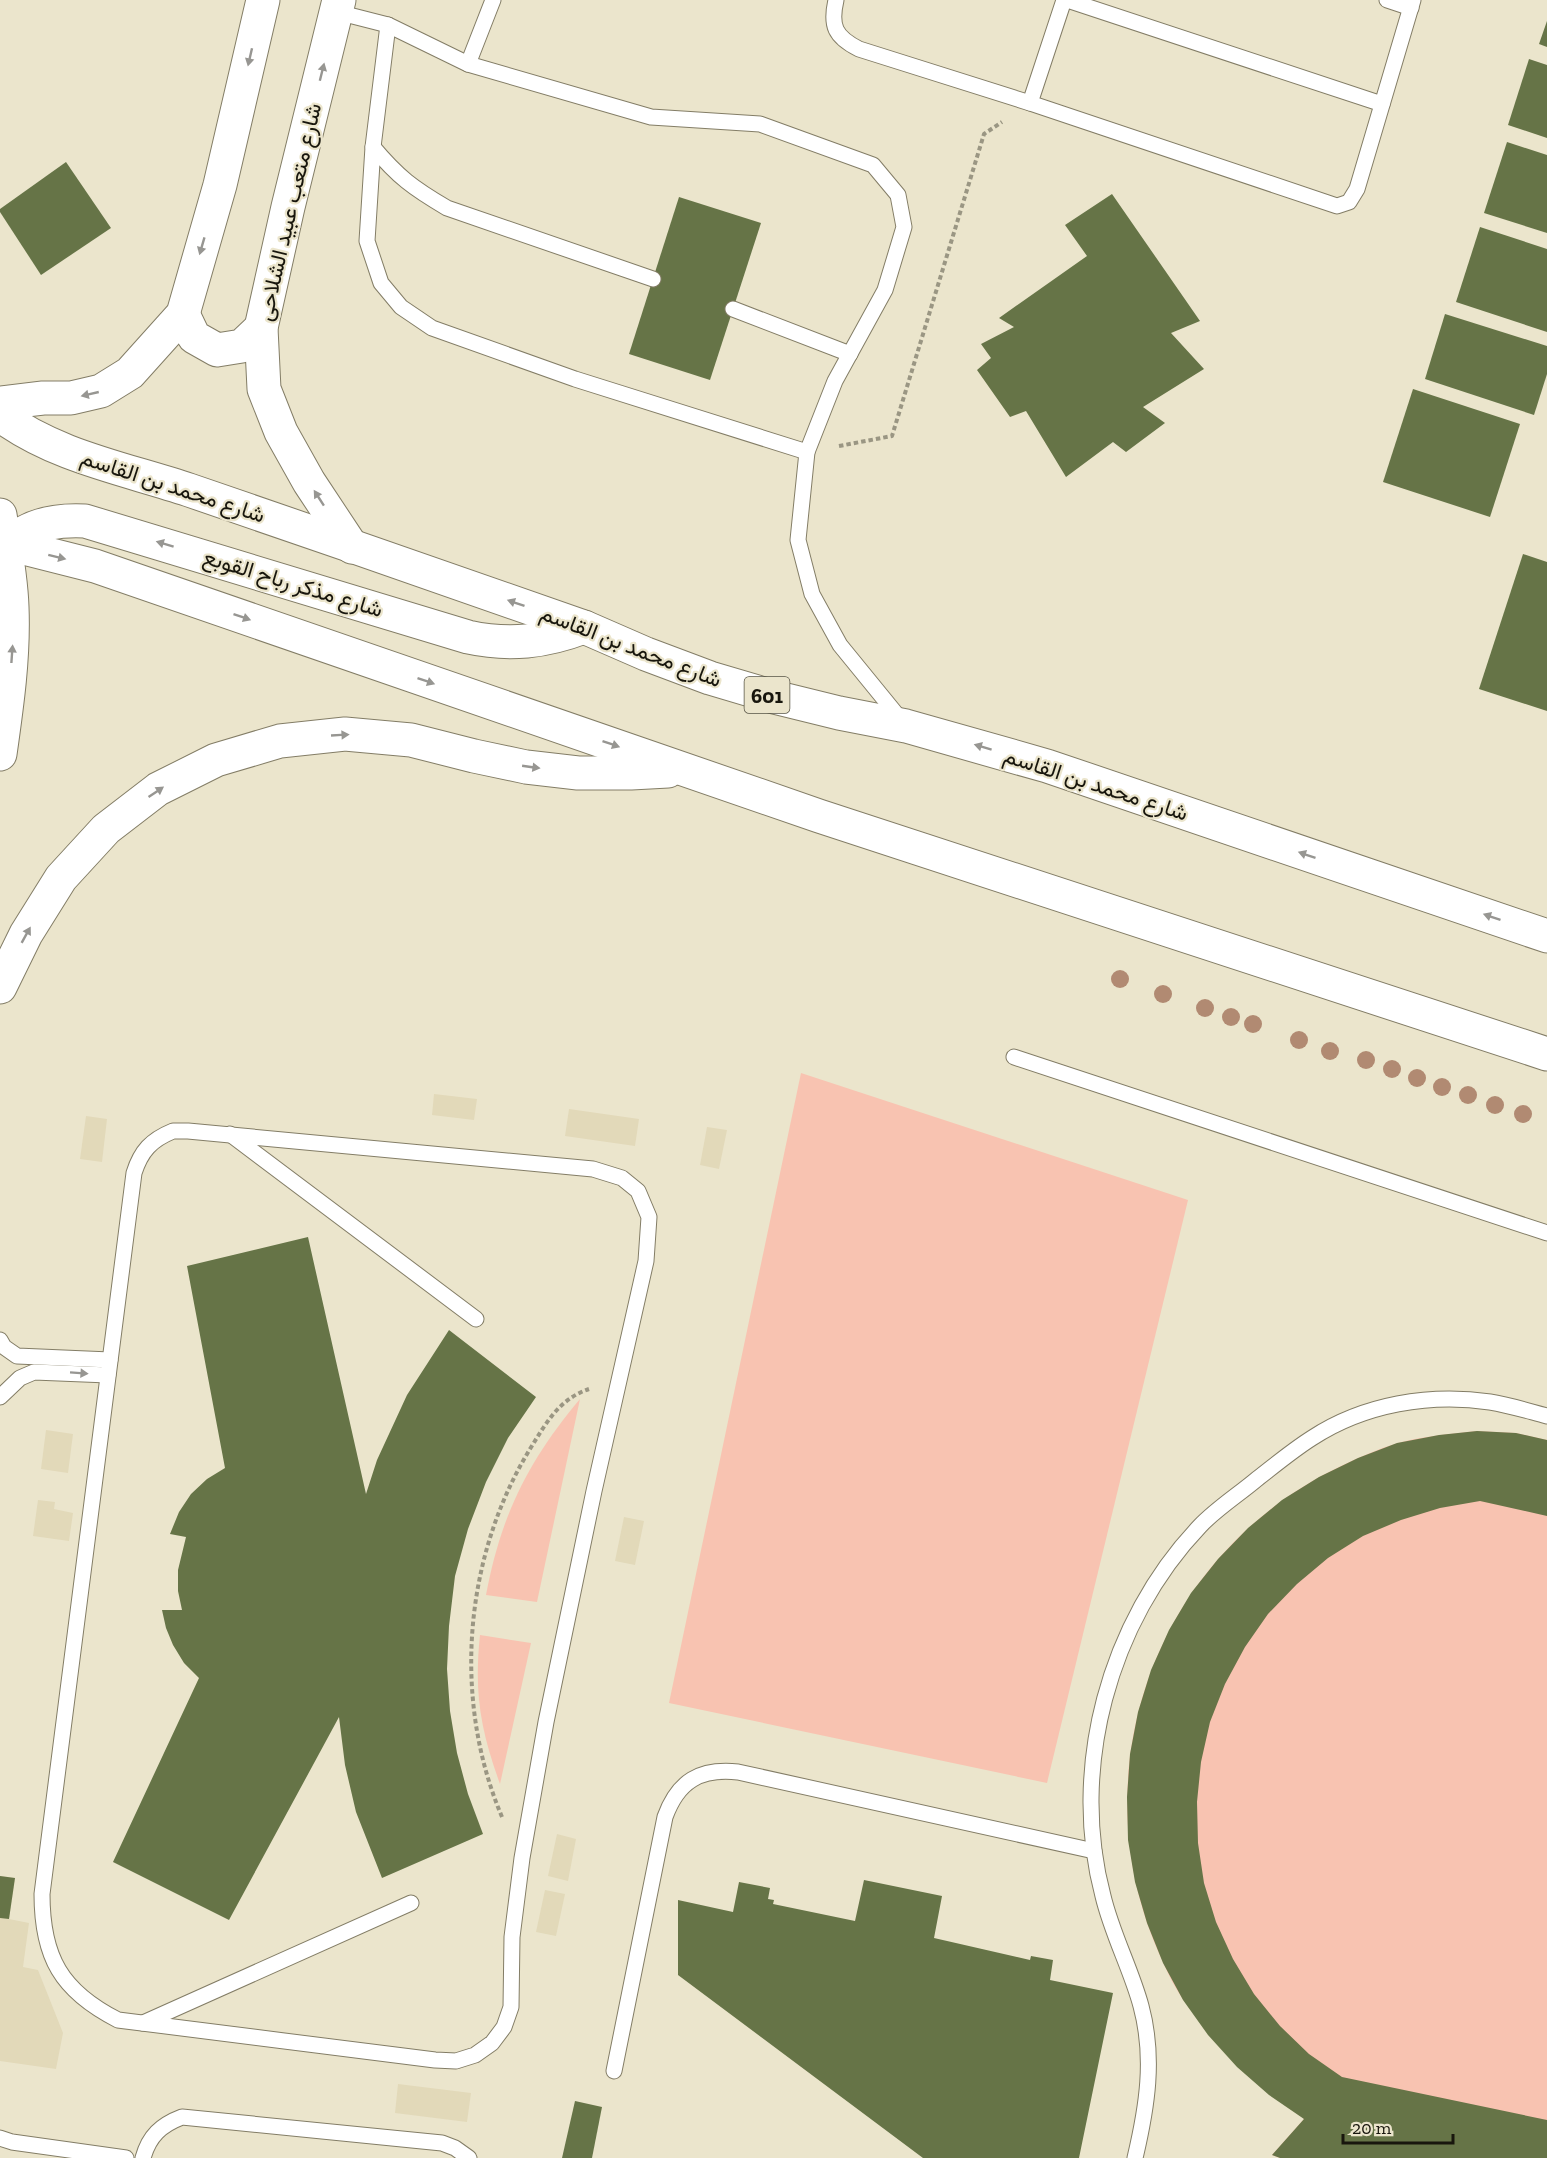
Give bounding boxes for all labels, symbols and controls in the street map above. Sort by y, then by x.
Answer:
one-way arrow [245,48,254,67]
one-way arrow [317,63,327,81]
street label: شارع متعب عبيد الشلاحى [251,100,328,324]
one-way arrow [197,237,207,255]
one-way arrow [81,389,100,399]
street label: شارع محمد بن القاسم [77,443,269,529]
one-way arrow [314,489,325,506]
one-way arrow [156,539,174,548]
street label: شارع مذكر رباح القوبع [200,543,386,624]
one-way arrow [47,552,66,562]
one-way arrow [507,598,525,608]
street label: شارع محمد بن القاسم [536,599,725,694]
one-way arrow [233,613,251,622]
one-way arrow [7,645,16,664]
one-way arrow [417,676,435,686]
road number: 601 [744,677,789,713]
one-way arrow [330,730,349,740]
one-way arrow [602,740,620,750]
street label: شارع محمد بن القاسم [1000,741,1192,827]
one-way arrow [973,742,991,751]
one-way arrow [522,763,541,772]
one-way arrow [147,786,163,798]
one-way arrow [1298,849,1316,859]
one-way arrow [1483,912,1501,922]
one-way arrow [21,926,31,943]
one-way arrow [70,1368,89,1377]
scale bar [1343,2107,1452,2145]
text: 20 m [1352,2117,1392,2139]

